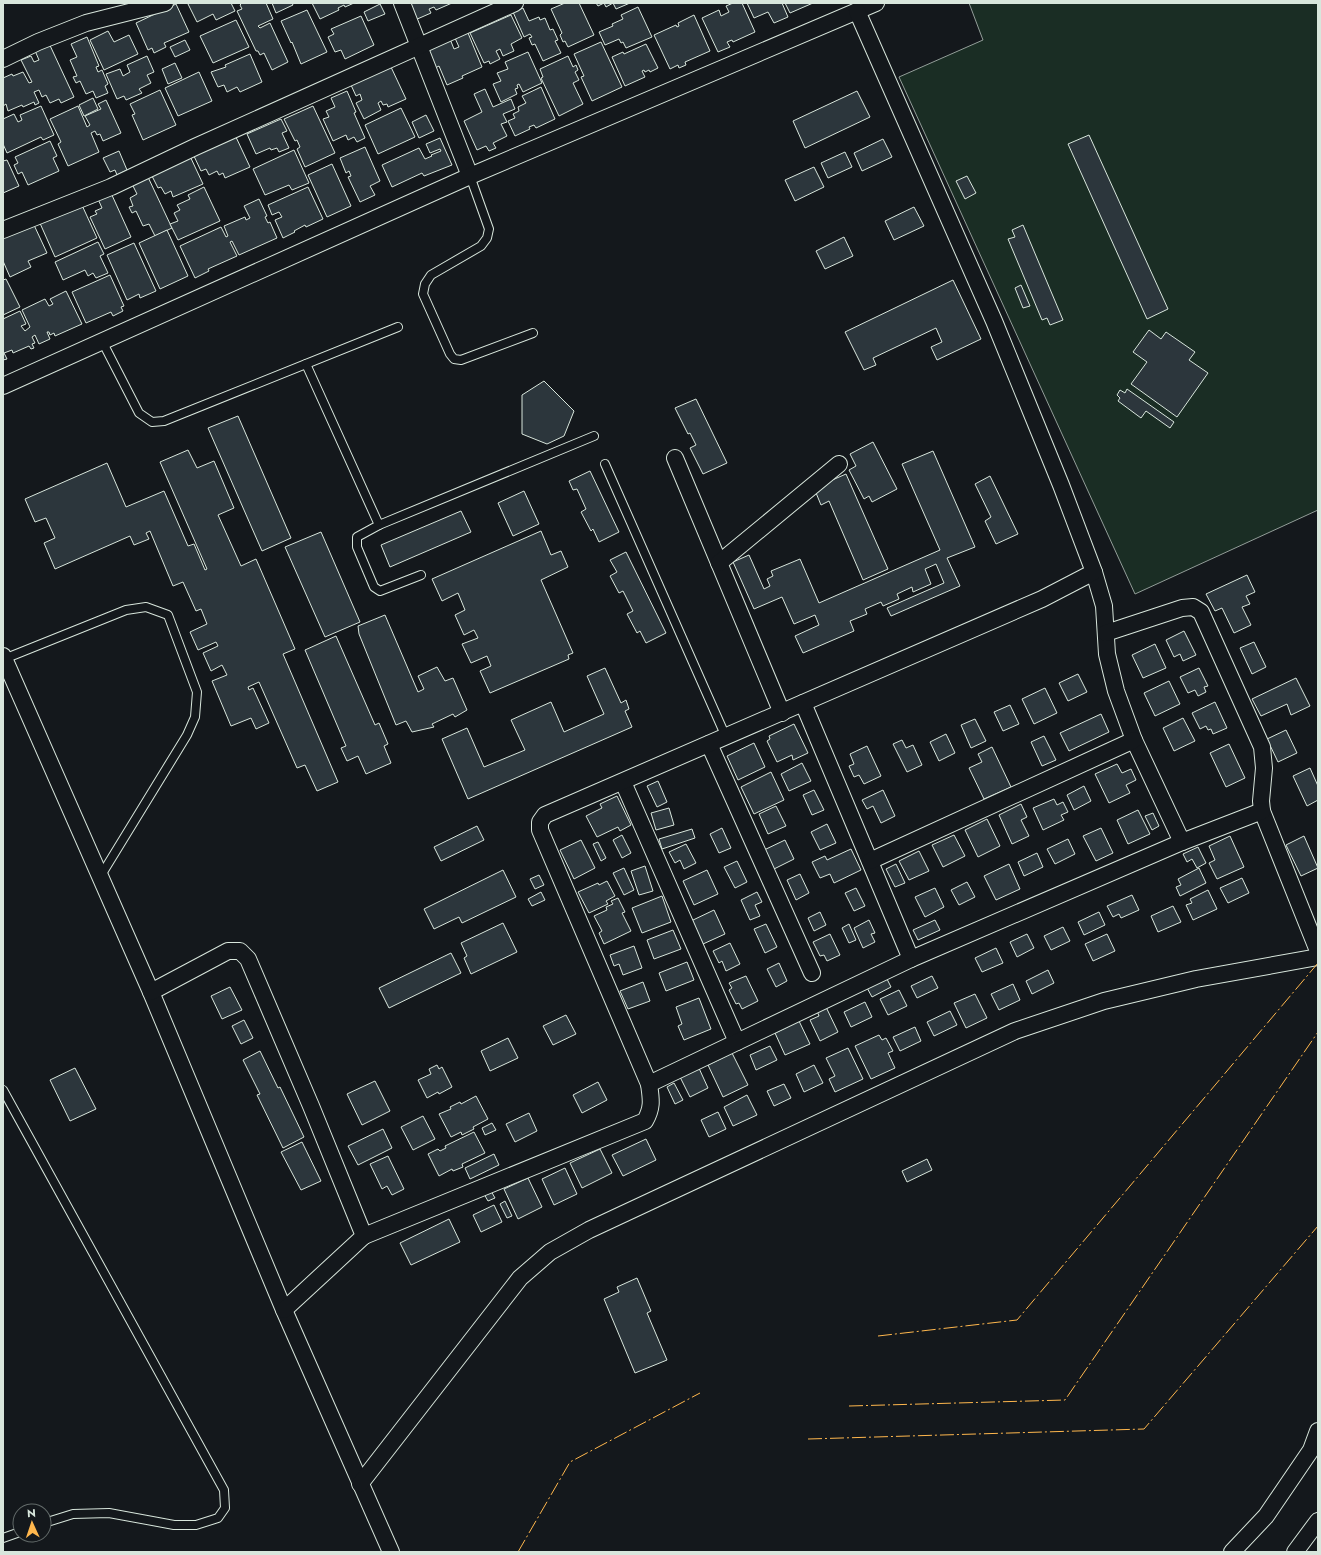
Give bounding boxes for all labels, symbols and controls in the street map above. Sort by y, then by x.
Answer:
north arrow [12,1503,52,1543]
text: N [27,1505,36,1521]

